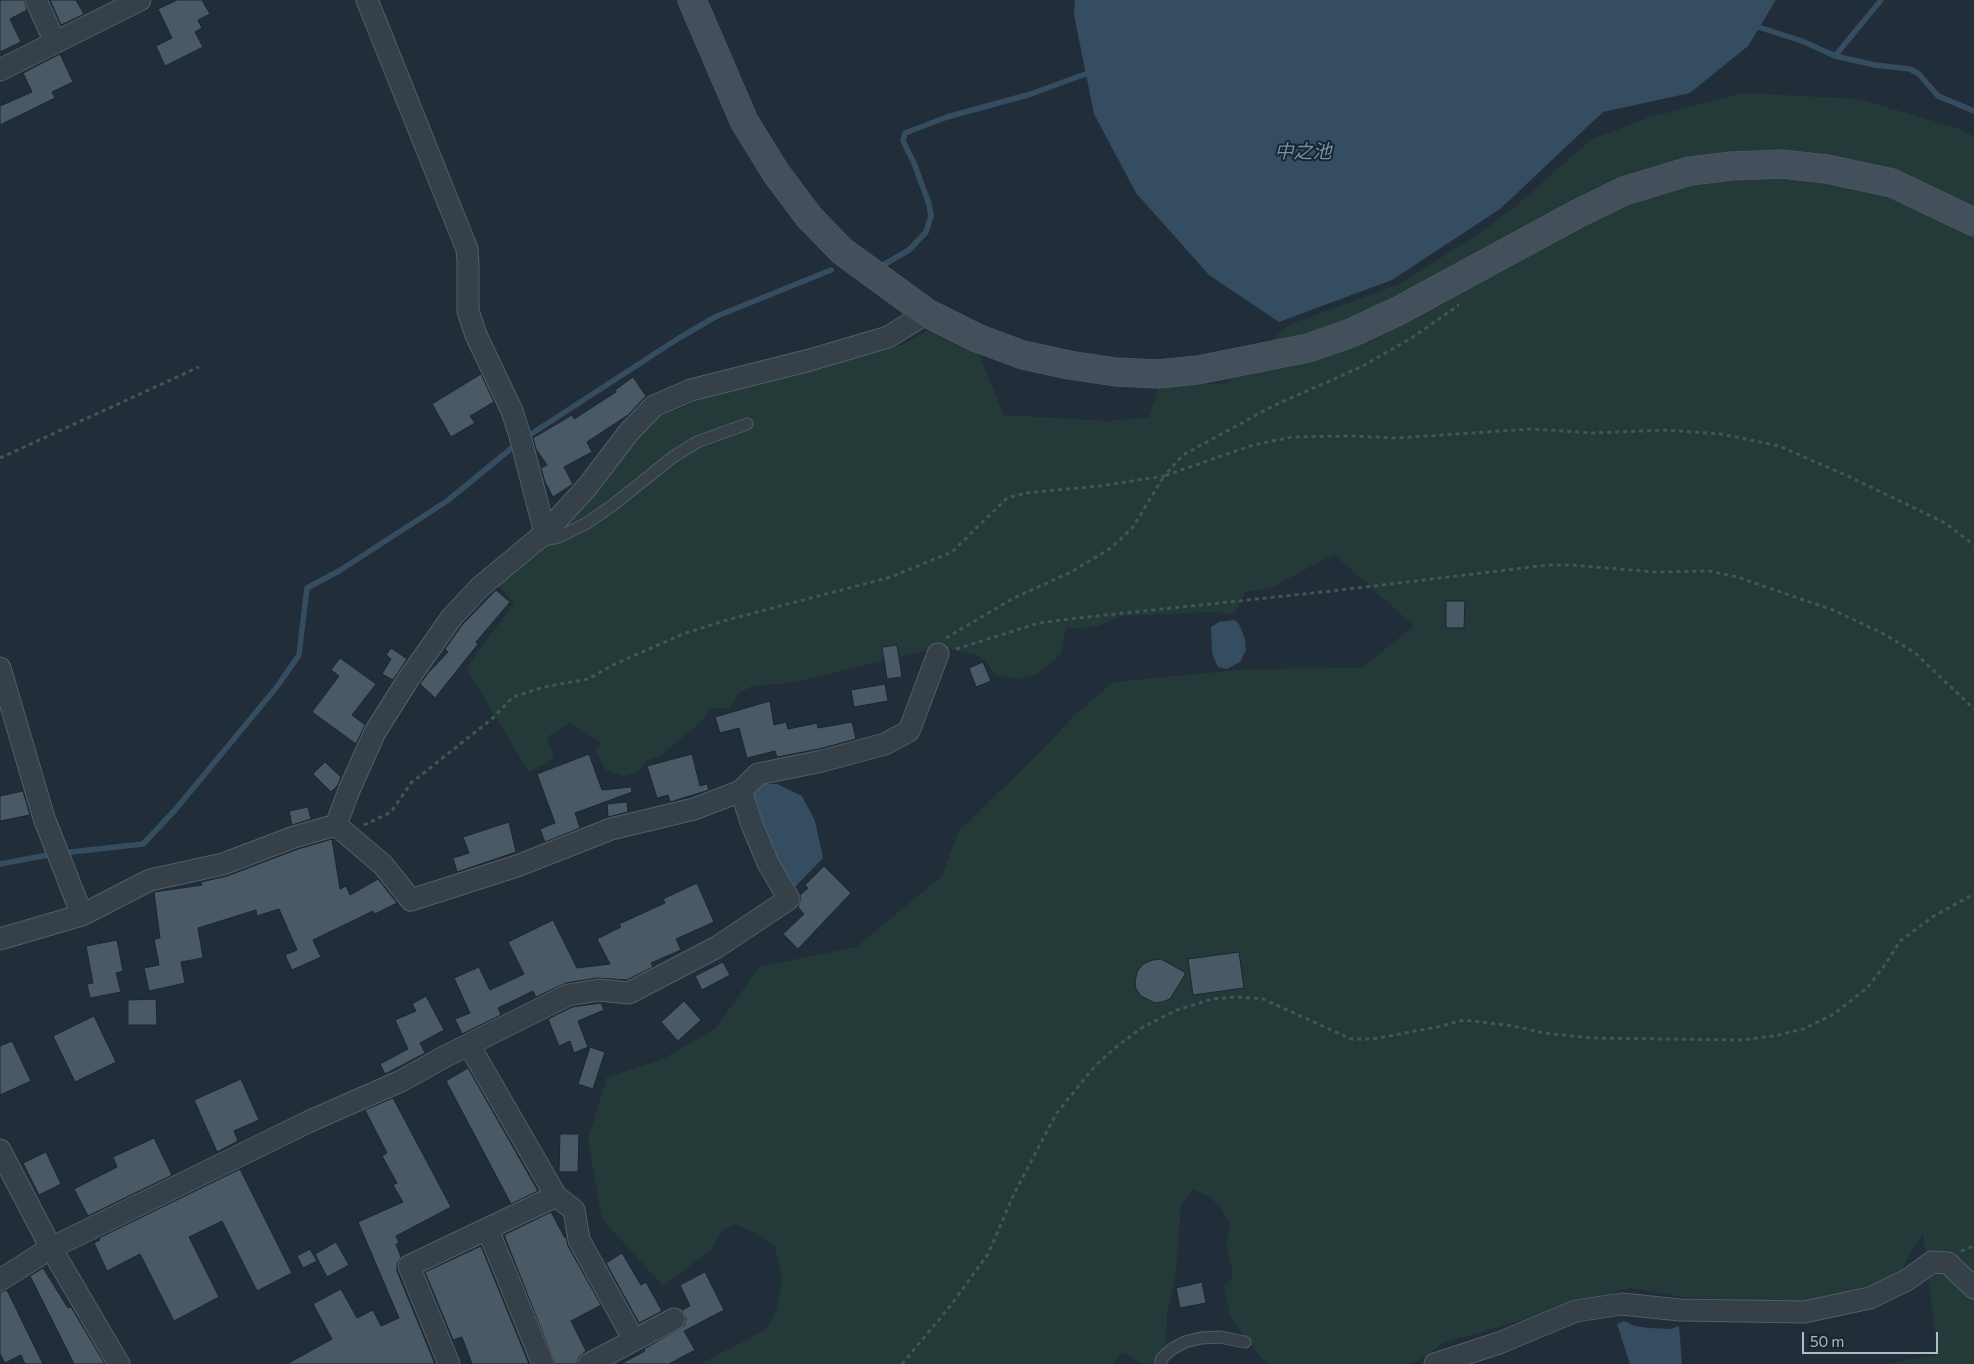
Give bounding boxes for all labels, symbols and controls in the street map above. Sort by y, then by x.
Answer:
water label: 中之池 [1275,141,1331,163]
scale bar [1804,1322,1940,1354]
text: 50 m [1810,1332,1844,1350]

